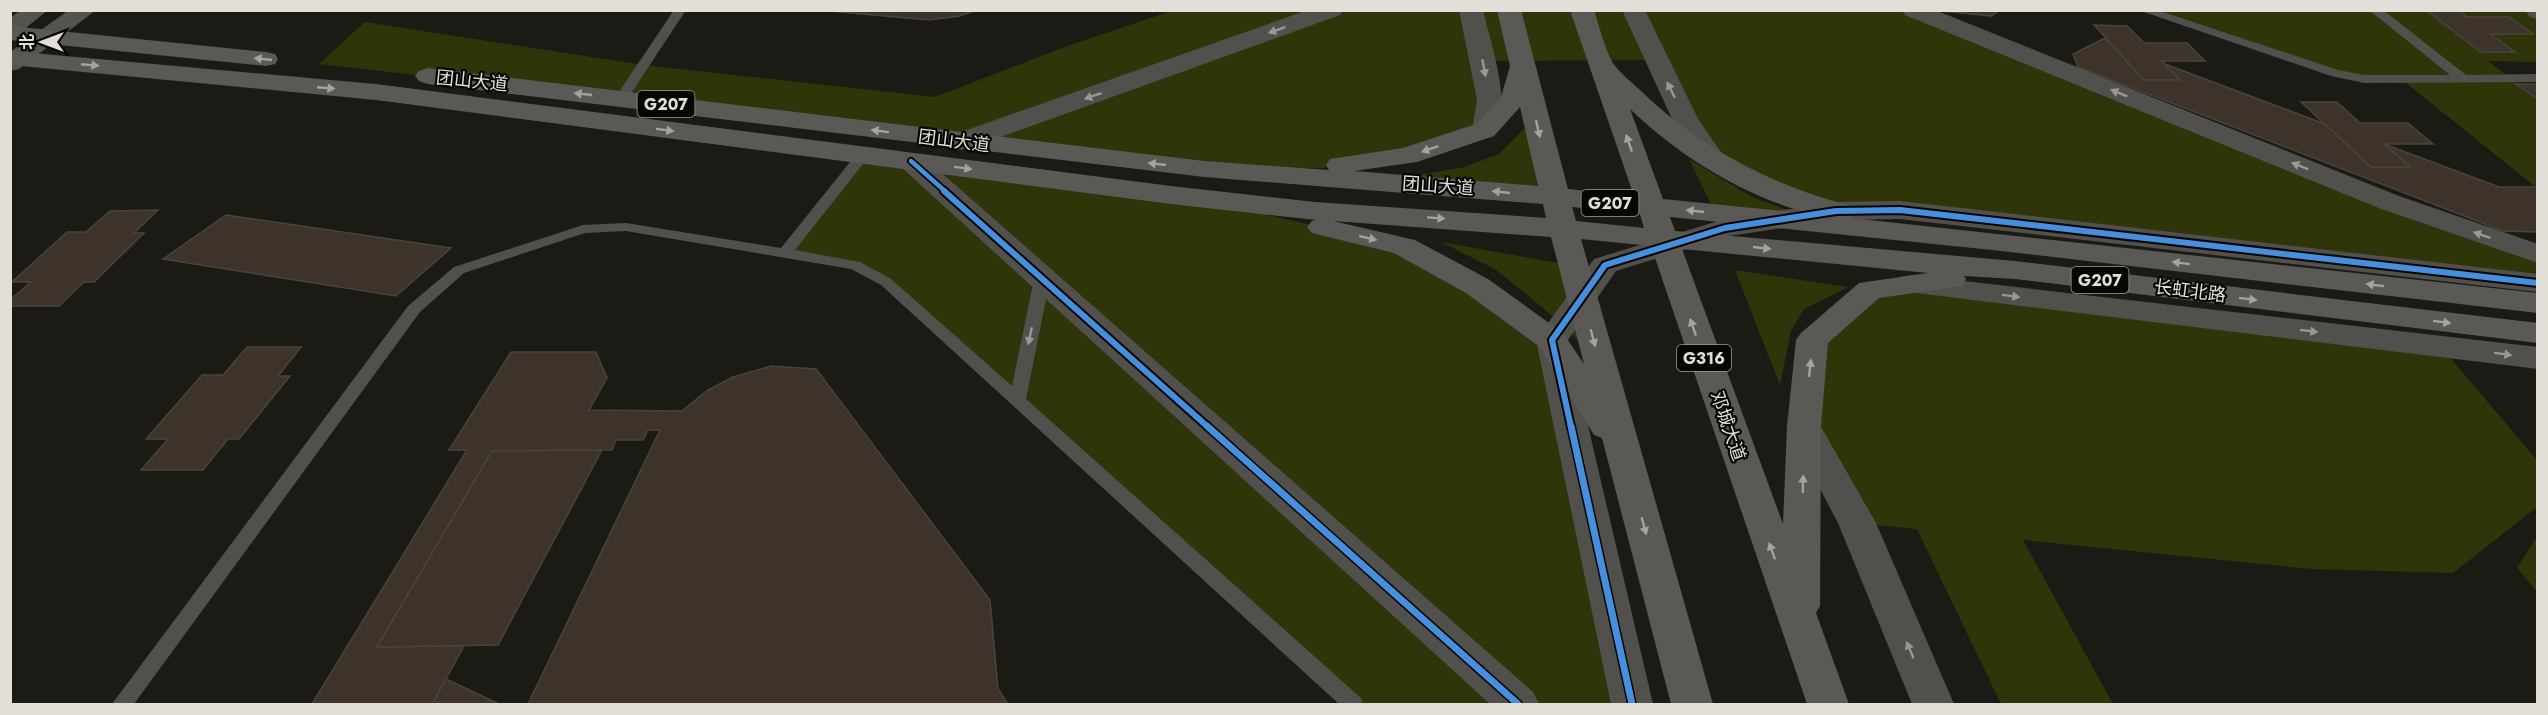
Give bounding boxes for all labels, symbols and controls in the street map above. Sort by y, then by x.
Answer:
north arrow [12,12,72,72]
one-way arrow [1267,26,1285,36]
text: 北 [16,34,39,50]
one-way arrow [254,54,273,64]
one-way arrow [1480,58,1489,77]
one-way arrow [80,60,99,70]
street label: 团山大道 [435,64,509,98]
one-way arrow [1666,81,1675,98]
one-way arrow [316,83,335,93]
one-way arrow [2110,88,2128,97]
one-way arrow [573,89,592,99]
road number: G207 [638,91,694,117]
one-way arrow [1084,92,1102,102]
one-way arrow [1534,119,1544,138]
street label: 团山大道 [917,124,991,158]
one-way arrow [656,125,675,134]
one-way arrow [871,127,890,136]
one-way arrow [1623,134,1633,152]
one-way arrow [1420,144,1438,154]
one-way arrow [1148,159,1167,169]
one-way arrow [2291,161,2309,170]
one-way arrow [953,163,972,172]
street label: 团山大道 [1401,171,1475,201]
one-way arrow [1491,187,1510,196]
road number: G207 [1582,190,1638,216]
one-way arrow [1685,207,1704,216]
one-way arrow [1427,214,1446,223]
one-way arrow [2473,229,2491,239]
one-way arrow [1359,233,1378,243]
one-way arrow [1752,243,1771,253]
one-way arrow [2172,258,2191,267]
road number: G207 [2072,267,2128,293]
street label: 长虹北路 [2153,274,2227,308]
one-way arrow [2365,280,2384,290]
one-way arrow [2002,291,2021,301]
one-way arrow [2239,294,2258,303]
one-way arrow [2432,317,2451,327]
one-way arrow [1688,318,1698,336]
one-way arrow [2300,326,2319,336]
one-way arrow [1025,327,1035,345]
one-way arrow [1588,328,1598,347]
road number: G316 [1677,345,1731,371]
one-way arrow [2493,349,2512,358]
one-way arrow [1805,359,1815,378]
street label: 邓城大道 [1704,388,1752,464]
one-way arrow [1798,474,1808,493]
one-way arrow [1639,517,1649,535]
one-way arrow [1767,541,1777,559]
one-way arrow [1905,641,1915,659]

